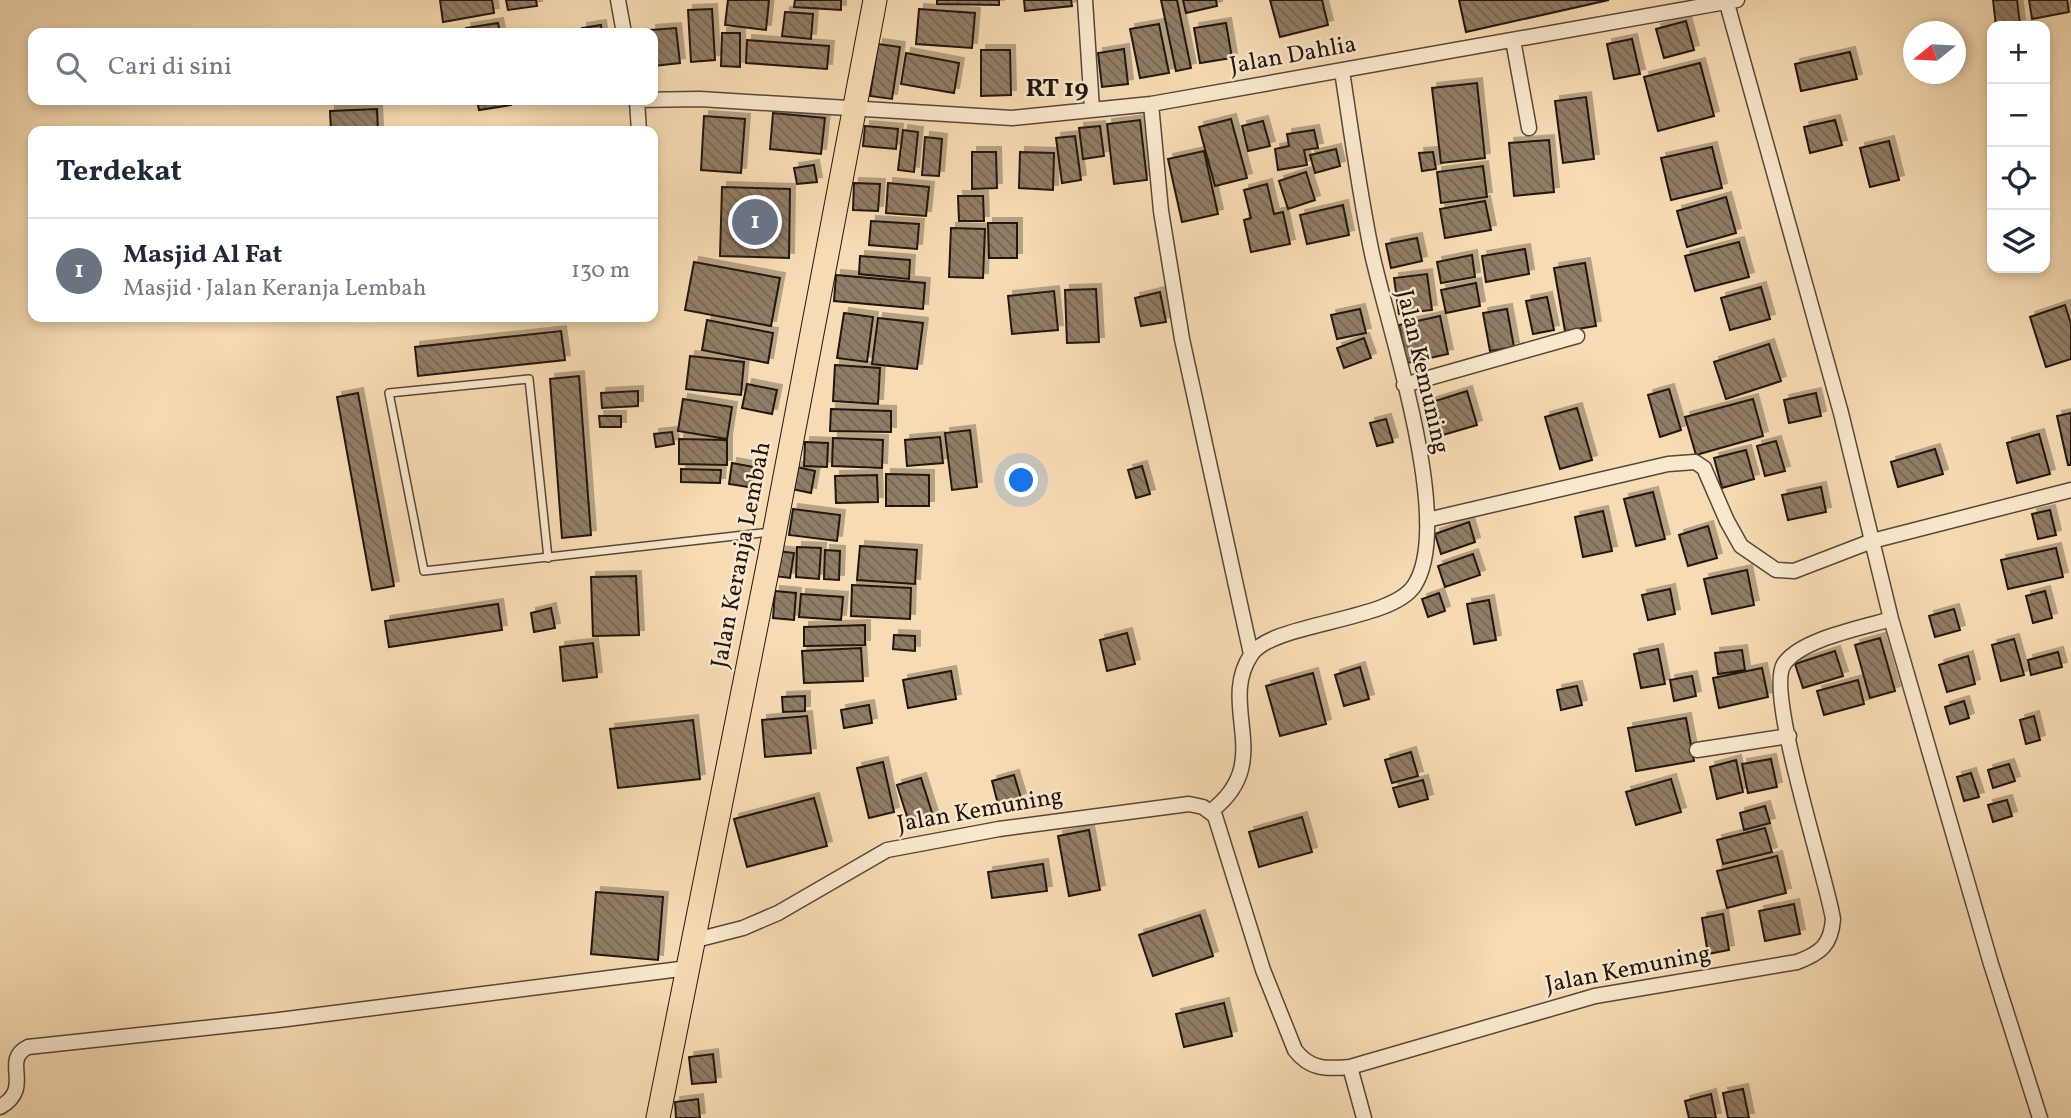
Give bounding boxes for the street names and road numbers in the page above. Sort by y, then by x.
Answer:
street label: Jalan Dahlia [1227,28,1359,84]
street label: Jalan Kemuning [1387,286,1457,458]
street label: Jalan Keranja Lembah [703,439,781,671]
street label: Jalan Kemuning [894,780,1066,842]
street label: Jalan Kemuning [1542,937,1714,1003]

